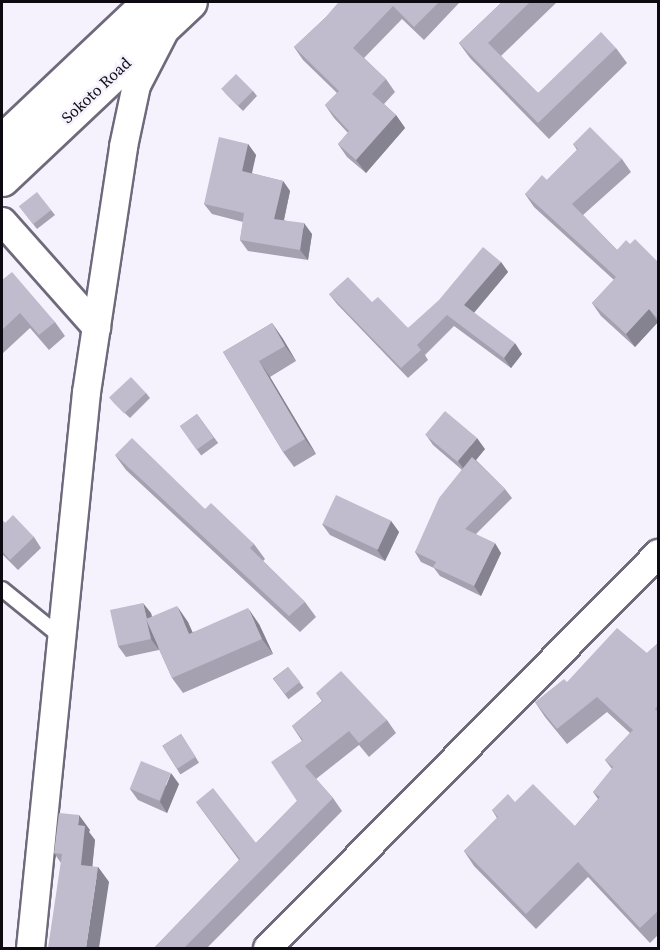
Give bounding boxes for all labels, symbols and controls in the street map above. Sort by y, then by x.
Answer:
street label: Sokoto Road [57,53,135,127]

